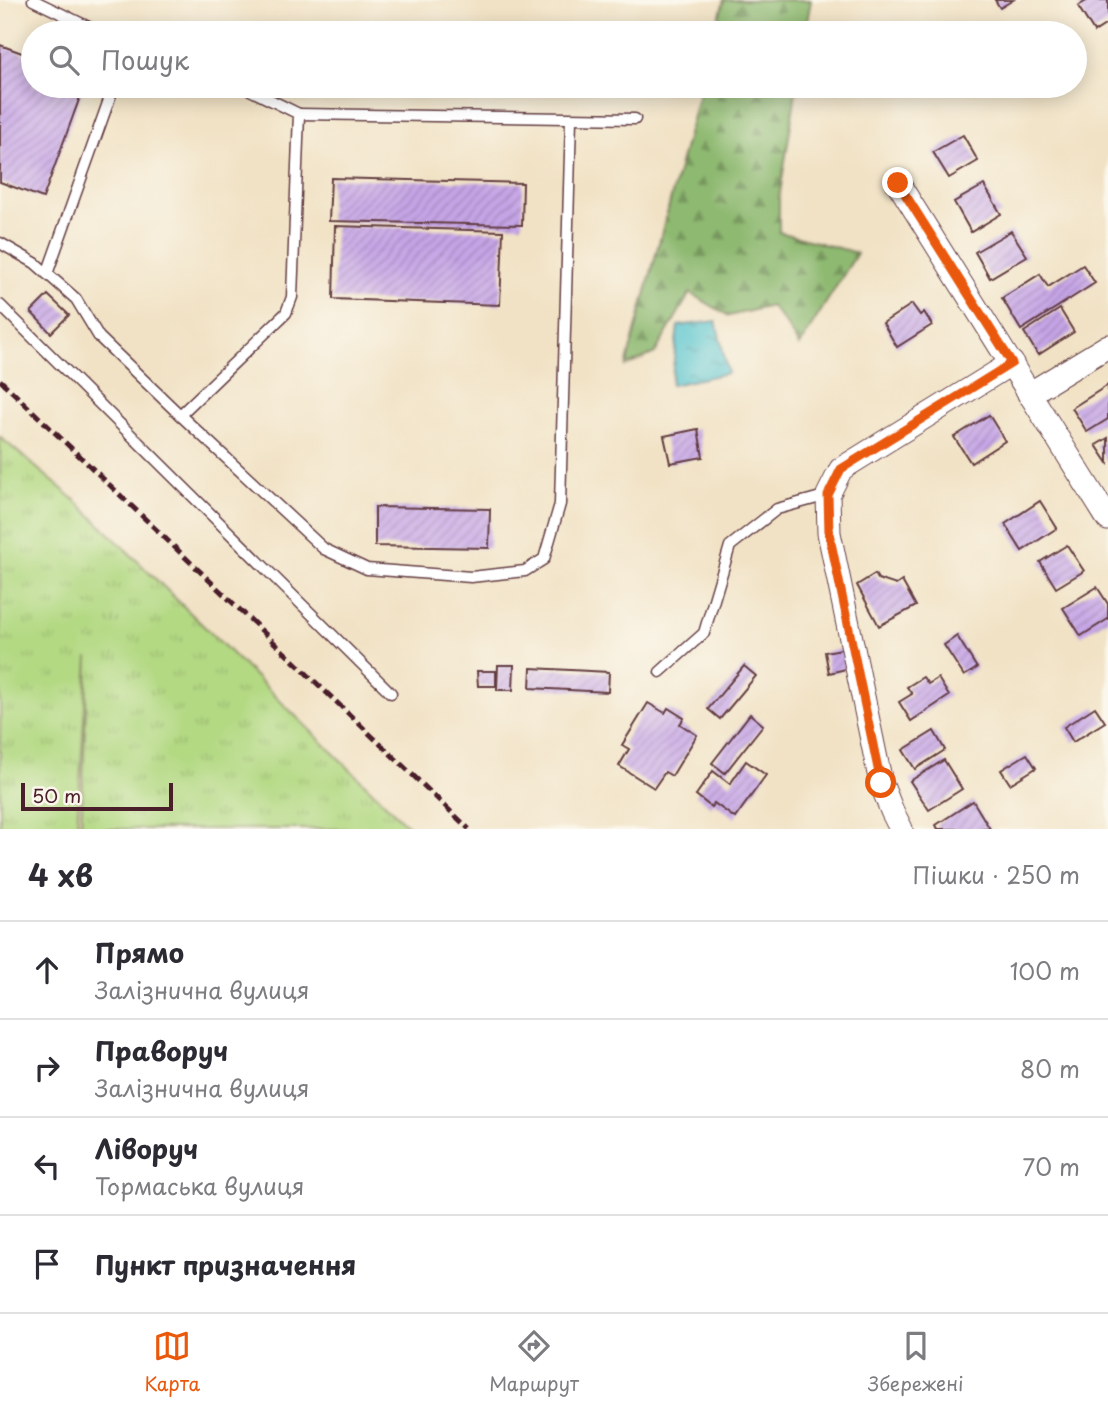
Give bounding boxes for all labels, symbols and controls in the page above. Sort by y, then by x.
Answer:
search box [21,21,1087,98]
text: Пошук [101,40,189,79]
icon: search [45,41,83,79]
route end [882,167,913,198]
route start [865,767,896,798]
scale bar [21,780,173,812]
text: 50 m [32,781,81,809]
text: 4 хв [28,852,93,897]
text: Пішки · 250 m [913,857,1080,892]
text: Прямо [95,933,184,972]
icon: ahead [28,951,66,989]
text: 100 m [1010,953,1080,988]
text: Залізнична вулиця [95,972,310,1007]
text: Праворуч [95,1031,228,1070]
icon: right [28,1049,66,1087]
text: 80 m [1020,1051,1080,1086]
text: Залізнична вулиця [95,1070,310,1105]
text: Ліворуч [95,1129,198,1168]
icon: left [28,1147,66,1185]
text: 70 m [1022,1149,1080,1184]
text: Тормаська вулиця [95,1168,304,1203]
icon: arrive [28,1245,66,1283]
text: Пункт призначення [95,1245,356,1284]
tab: Карта [144,1327,200,1397]
tab: Маршрут [489,1327,579,1397]
tab: Збережені [868,1327,964,1397]

